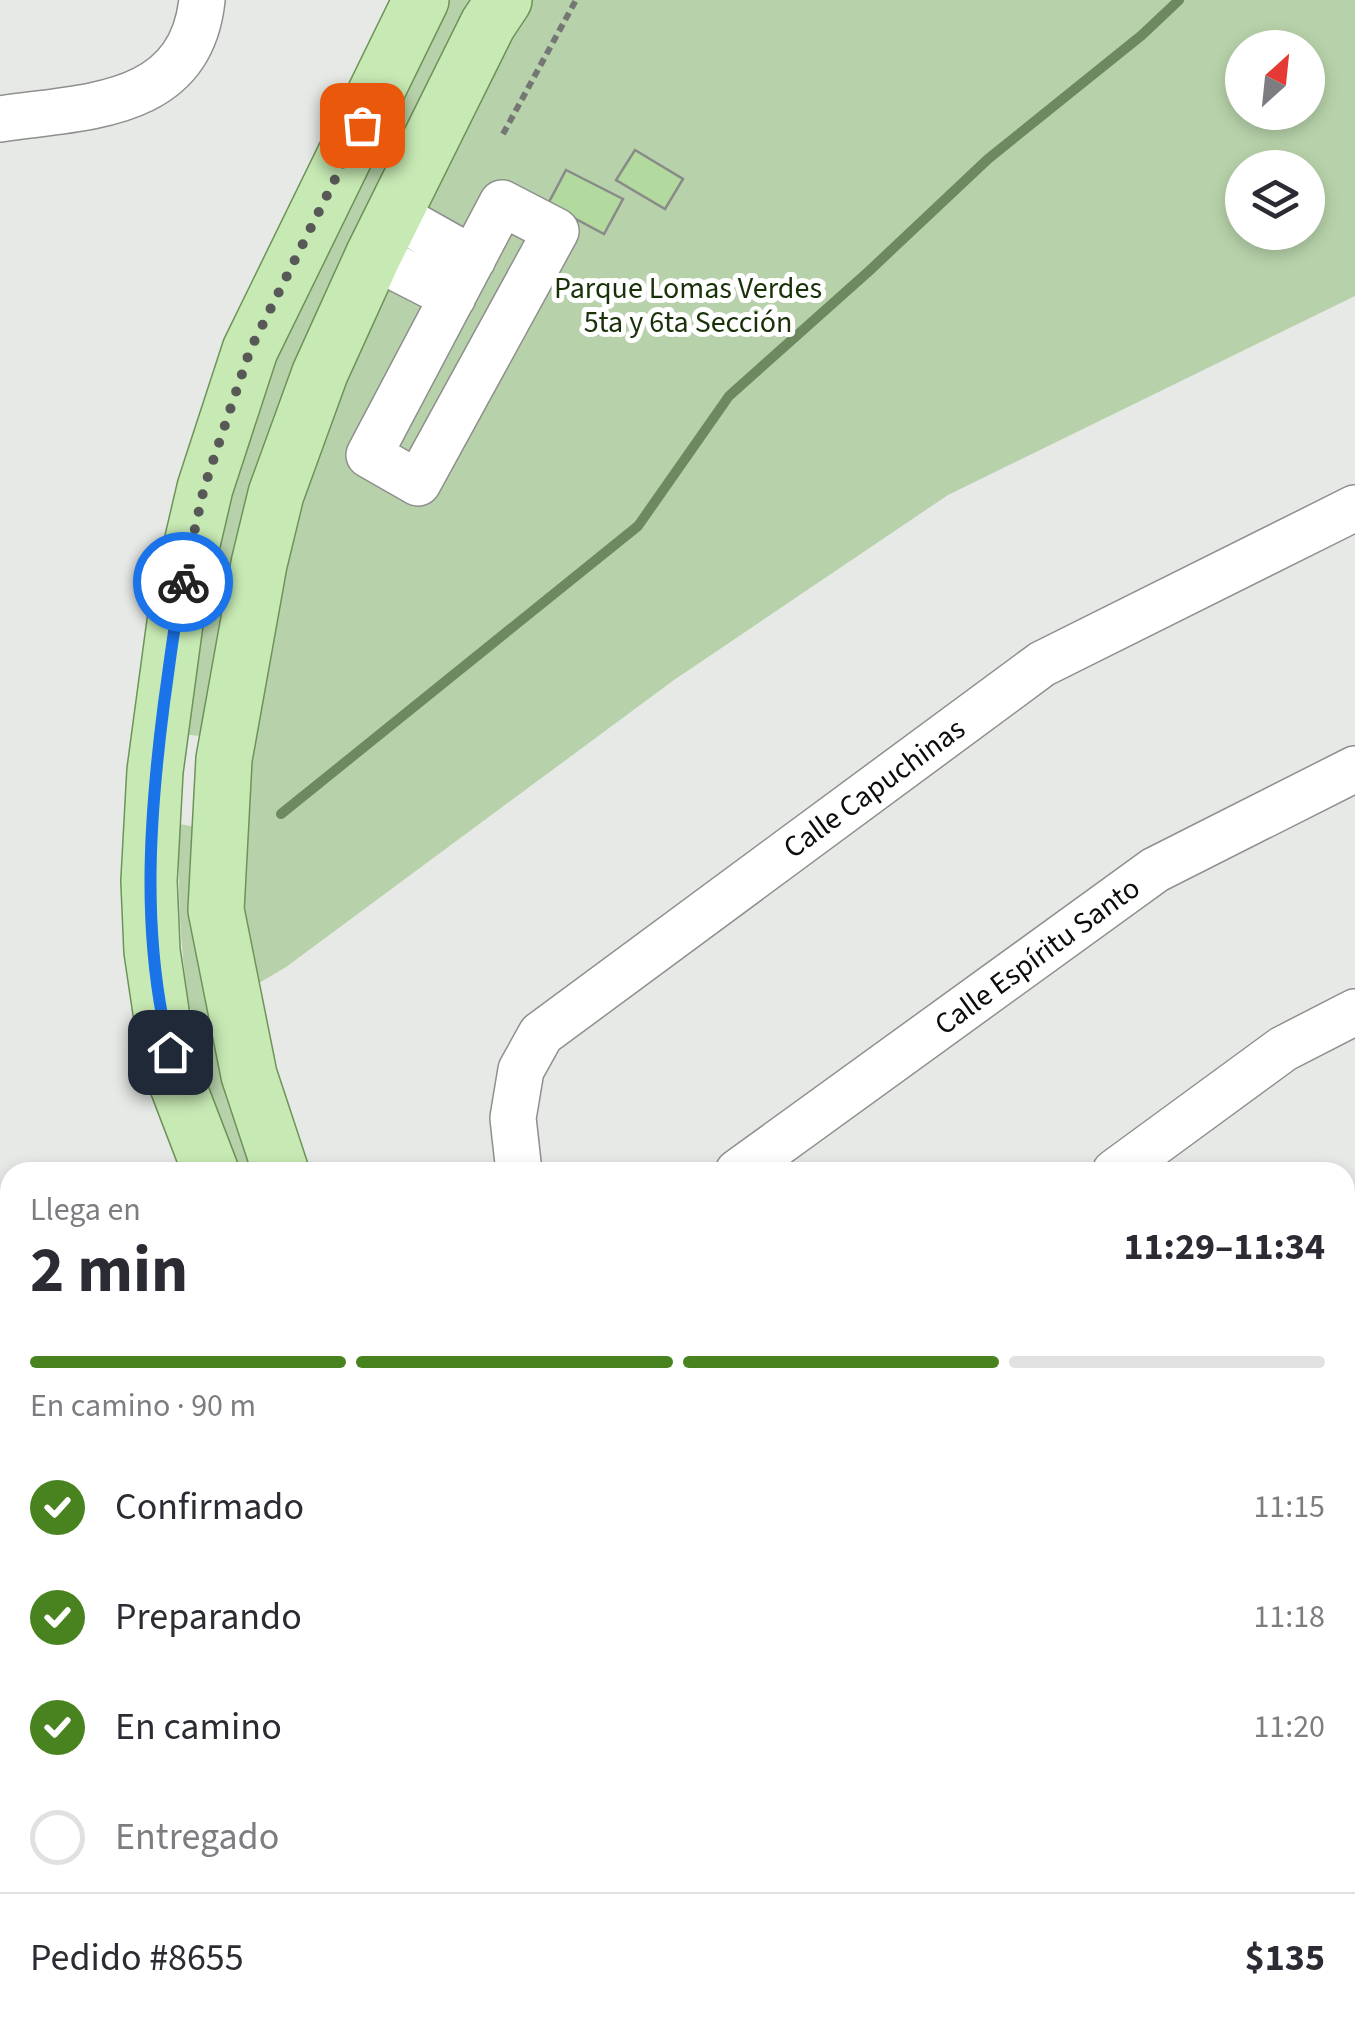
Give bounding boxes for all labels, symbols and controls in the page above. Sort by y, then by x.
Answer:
north arrow [1225,30,1325,130]
map controls [1225,30,1325,250]
pin [320,83,405,168]
icon: bag [335,98,390,153]
button: layers [1225,150,1325,250]
park label: Parque Lomas Verdes 5ta y 6ta Sección [554,267,822,344]
courier [133,532,233,632]
icon: bike [156,555,211,610]
street label: Calle Capuchinas [775,708,974,869]
street label: Calle Espíritu Santo [926,867,1149,1046]
pin [128,1010,213,1095]
icon: home [143,1025,198,1080]
text: Llega en [30,1187,141,1233]
text: 11:29–11:34 [1123,1220,1325,1274]
text: 2 min [30,1224,188,1317]
text: En camino · 90 m [30,1383,256,1429]
icon: check [30,1480,85,1535]
text: Confirmado [115,1480,304,1534]
text: 11:15 [1253,1484,1325,1530]
icon: check [30,1590,85,1645]
text: Preparando [115,1590,302,1644]
text: 11:18 [1253,1594,1325,1640]
icon: check [30,1700,85,1755]
text: En camino [115,1700,282,1754]
text: 11:20 [1253,1704,1325,1750]
text: Entregado [115,1810,279,1864]
text: Pedido #8655 [30,1931,244,1985]
text: $135 [1245,1931,1325,1985]

